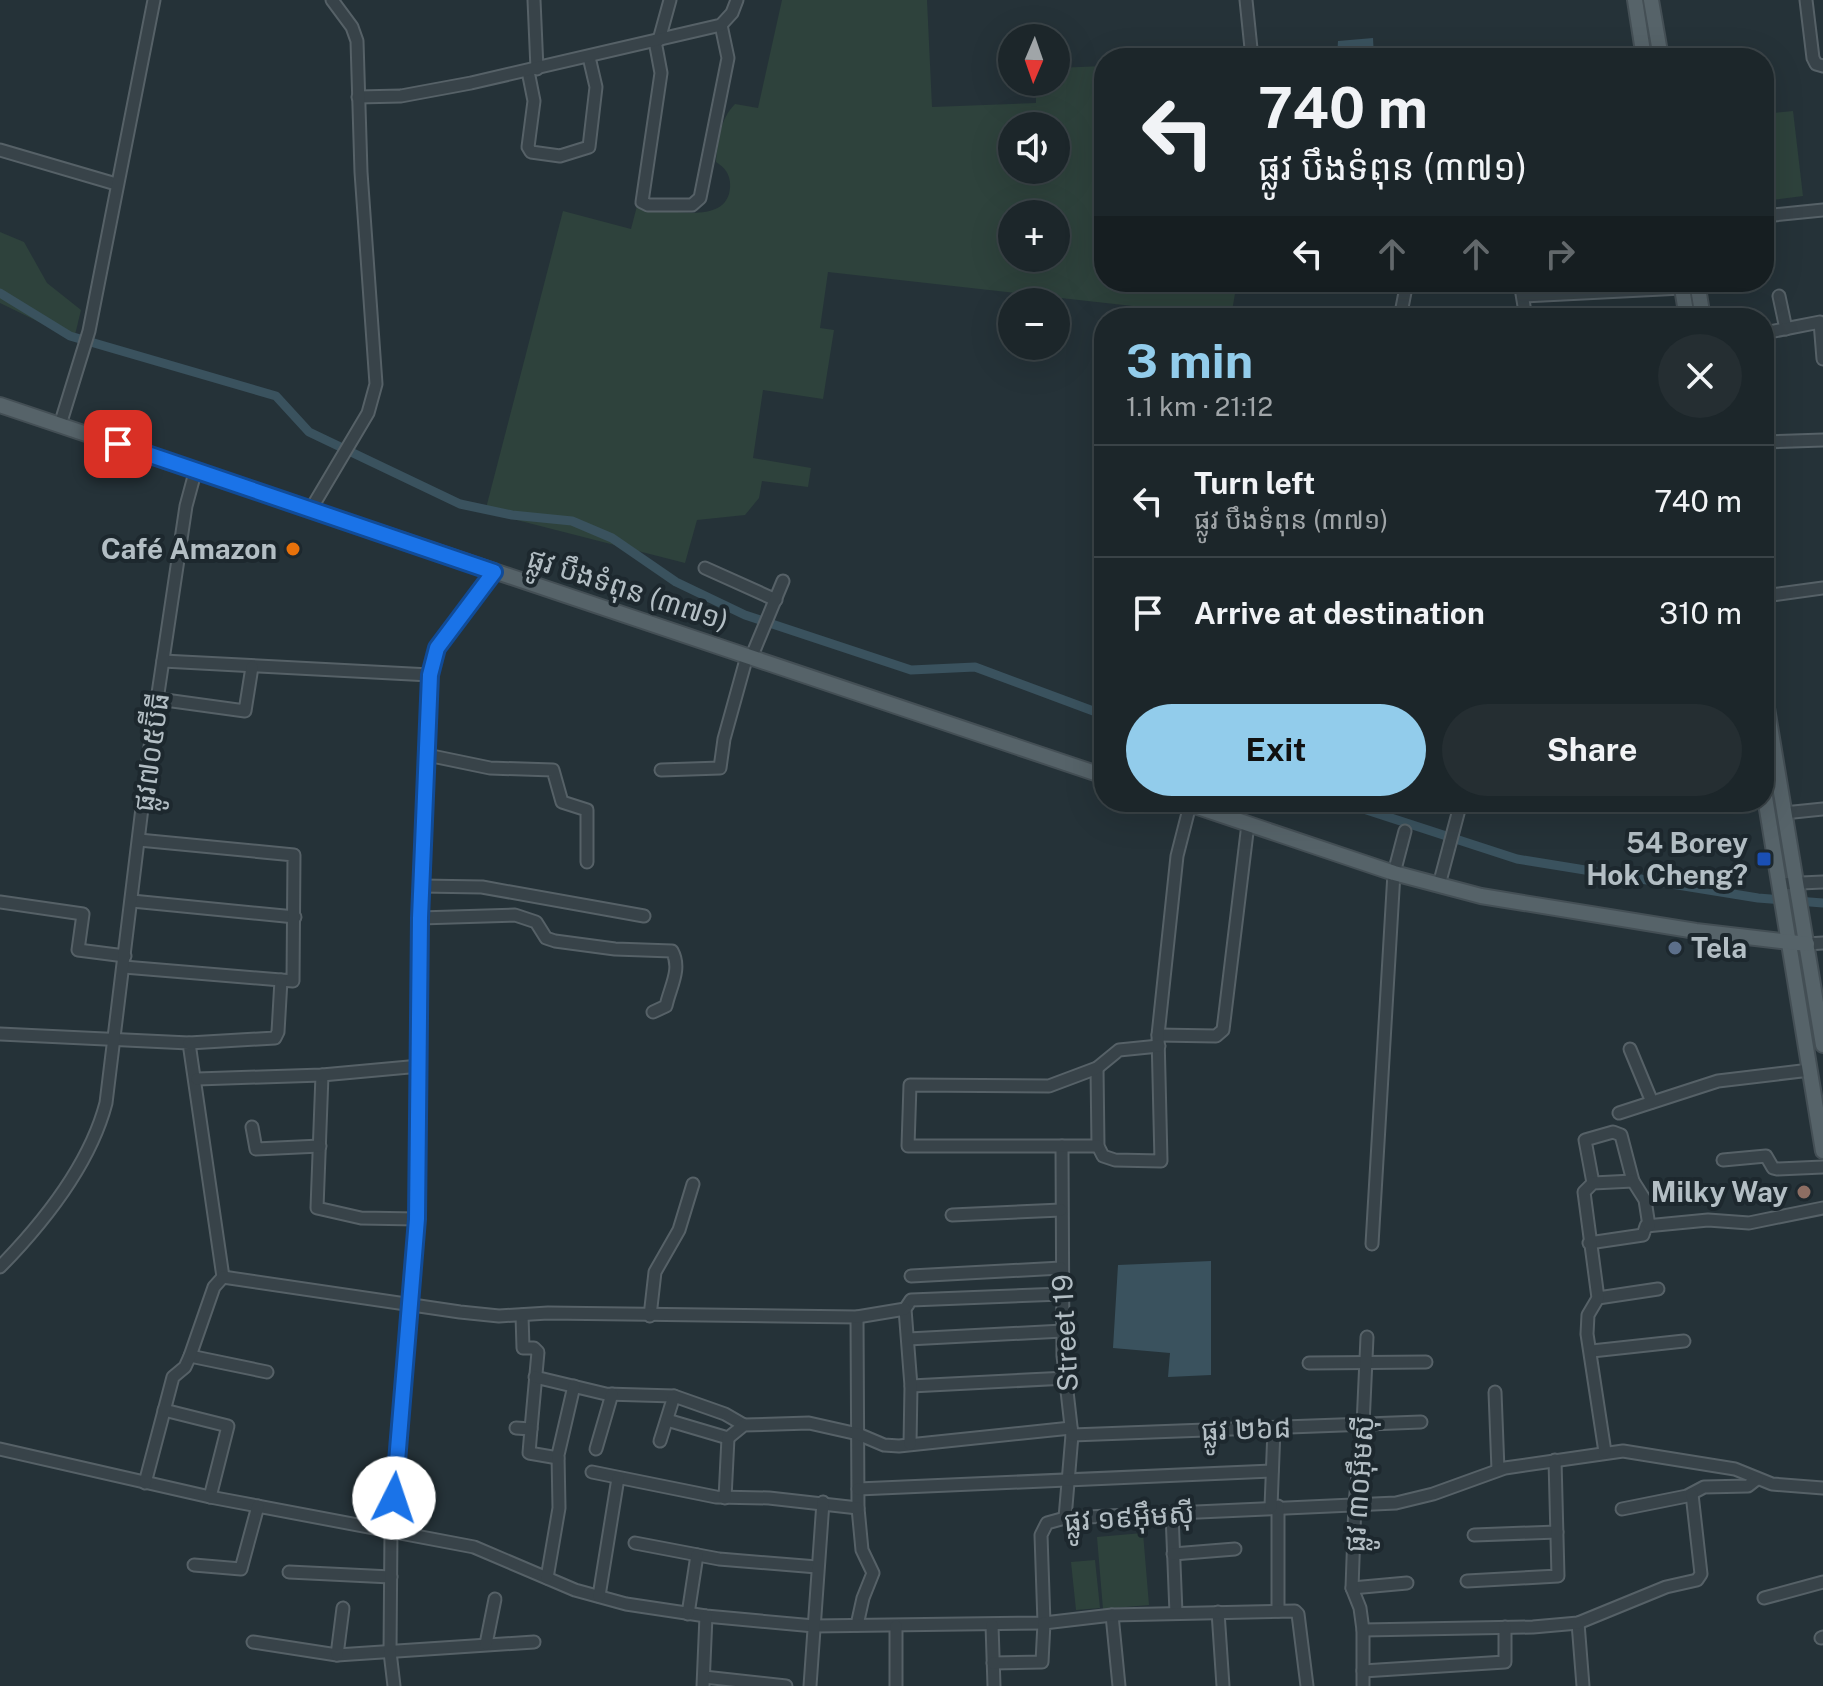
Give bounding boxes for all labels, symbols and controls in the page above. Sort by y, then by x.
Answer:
north arrow [998,24,1070,96]
map controls [998,24,1070,360]
text: 740 m [1258,75,1428,141]
icon: left [1126,80,1230,184]
button: sound [998,112,1070,184]
text: ផ្លូវ បឹងទំពុន (៣៧១) [1258,146,1527,188]
button: + [998,200,1070,272]
icon: left [1286,232,1330,276]
icon: ahead [1370,232,1414,276]
icon: ahead [1454,232,1498,276]
icon: right [1538,232,1582,276]
button: − [998,288,1070,360]
text: 3 min [1126,332,1253,389]
button: close [1658,334,1742,418]
text: 1.1 km · 21:12 [1126,391,1273,422]
pin [84,410,152,478]
icon: arrive [96,422,140,466]
text: Turn left [1194,465,1315,501]
icon: left [1126,479,1170,523]
text: 740 m [1654,483,1742,519]
text: ផ្លូវ បឹងទំពុន (៣៧១) [1194,504,1388,535]
place label: Café Amazon [101,532,277,565]
marker: Café Amazon [284,540,302,558]
street label: ផ្លូវ បឹងទំពុន (៣៧១) [521,540,733,645]
icon: arrive [1126,591,1170,635]
text: Arrive at destination [1194,595,1485,631]
text: 310 m [1659,595,1742,631]
street label: ផ្លូវ៧០៥ប៊ីធី [123,690,184,815]
button: Exit [1126,704,1426,796]
button: Share [1442,704,1742,796]
place label: 54 Borey Hok Cheng? [1586,826,1748,891]
marker: 54 Borey Hok Cheng? [1755,850,1773,868]
place label: Tela [1691,931,1747,964]
marker: Tela [1666,939,1684,957]
place label: Milky Way [1651,1175,1788,1208]
marker: Milky Way [1795,1183,1813,1201]
street label: Street 19 [1045,1274,1084,1393]
street label: ផ្លូវ ២៦៨ [1200,1410,1292,1456]
street label: ផ្លូវ ៣០អ៊ឹមស៊ី [1337,1414,1389,1554]
position arrow [352,1456,436,1540]
street label: ផ្លូវ ១៩អ៊ឹមស៊ី [1063,1495,1196,1547]

